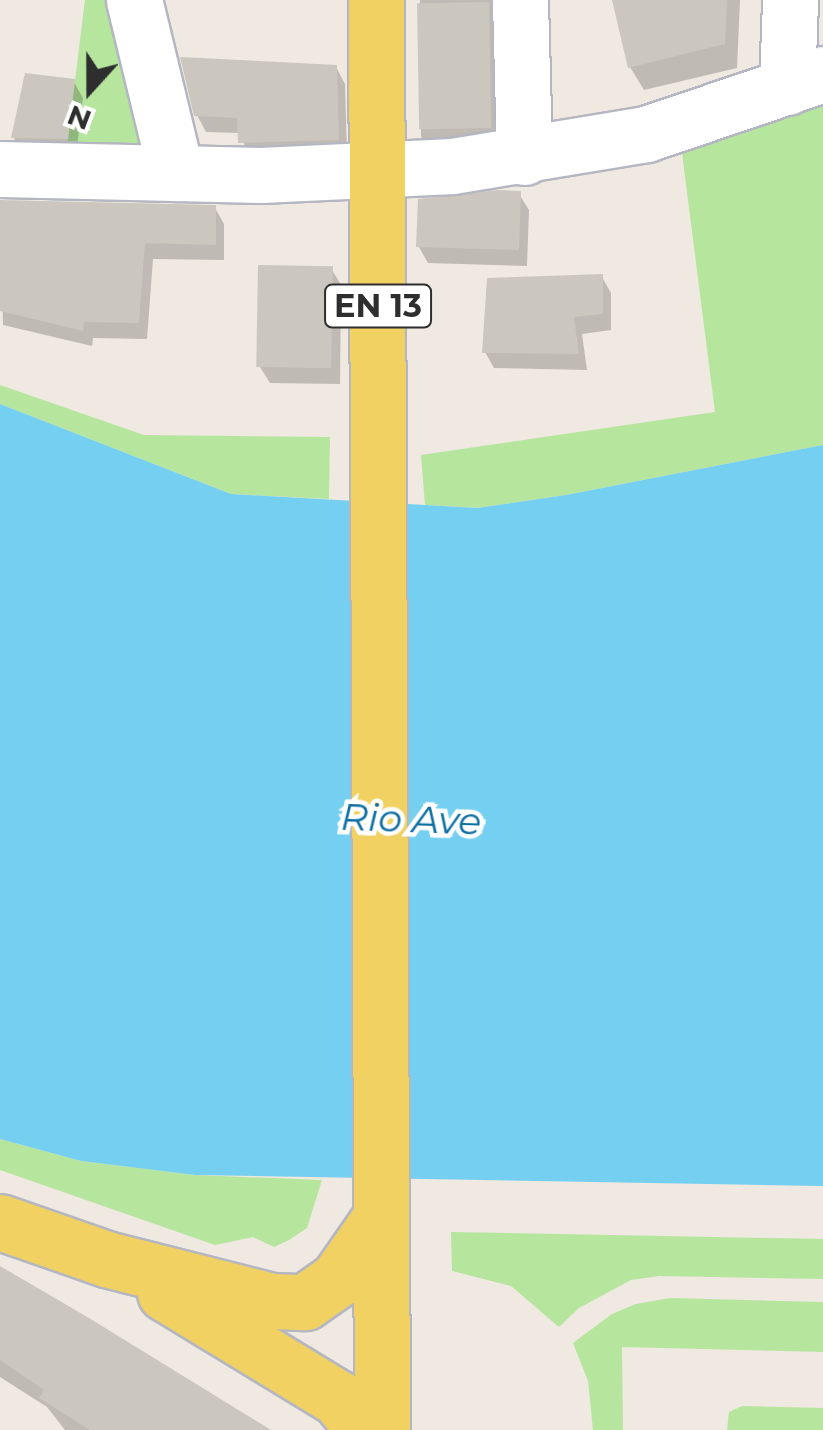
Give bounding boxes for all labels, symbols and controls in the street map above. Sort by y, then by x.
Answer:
north arrow [40,40,140,140]
text: N [63,98,96,138]
road number: EN 13 [323,279,433,333]
water label: Rio Ave [340,794,482,844]

